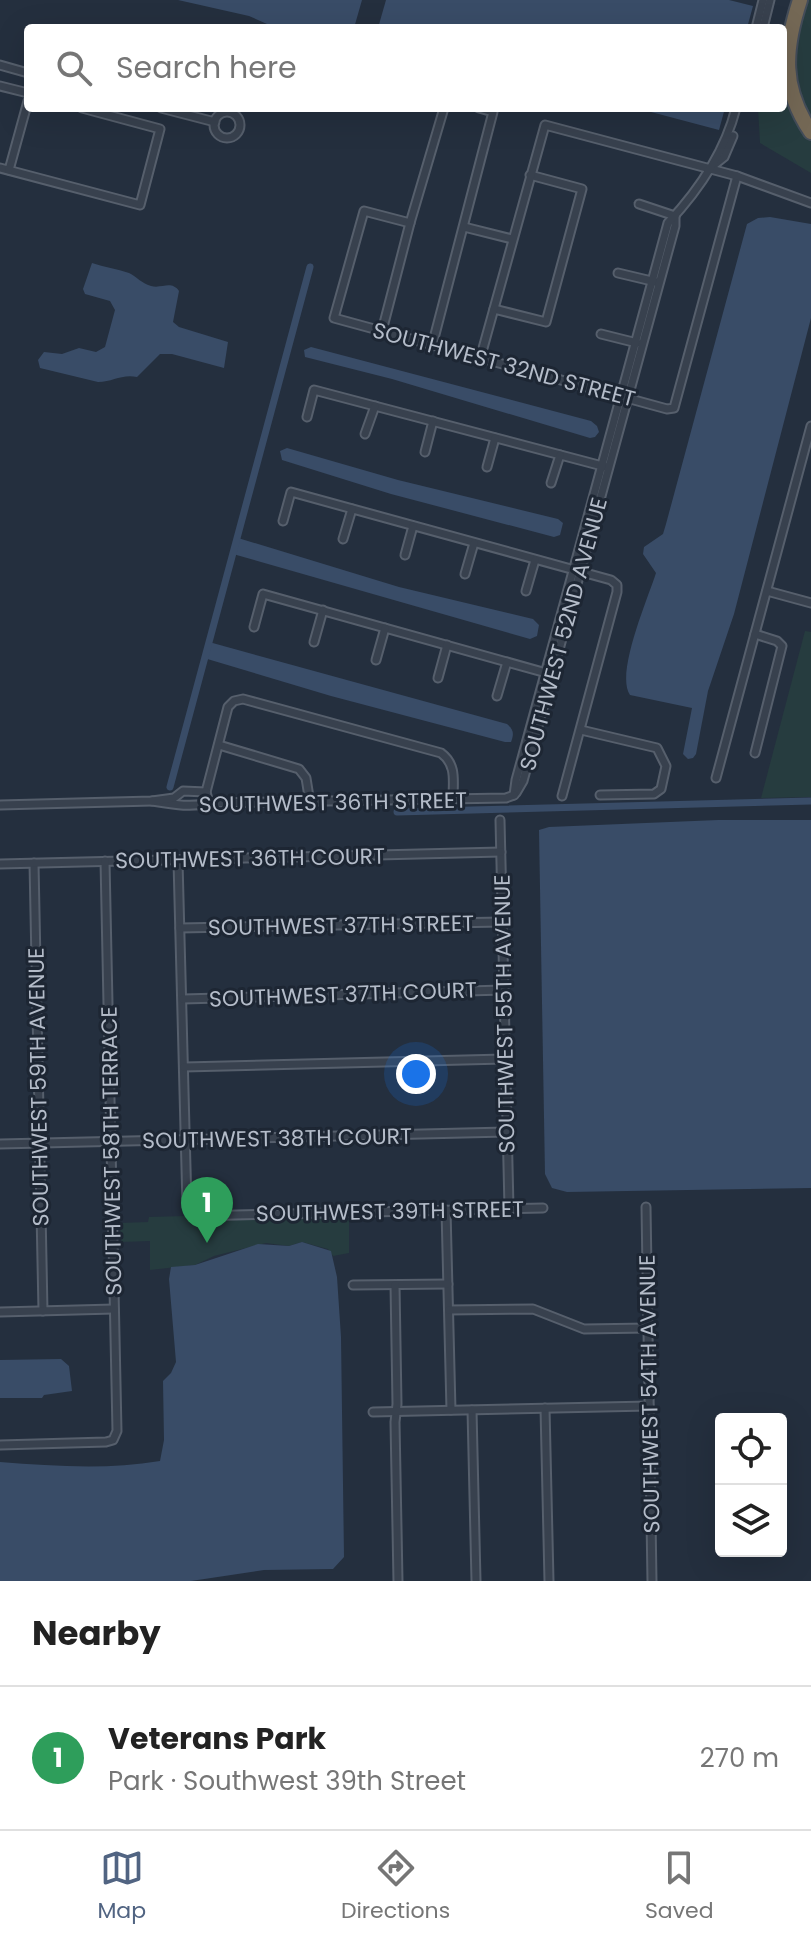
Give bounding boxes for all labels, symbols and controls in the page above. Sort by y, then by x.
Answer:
search box [24,24,787,112]
icon: search [52,46,96,90]
text: Search here [116,46,297,89]
street label: SOUTHWEST 32ND STREET [369,314,639,415]
street label: SOUTHWEST 52ND AVENUE [512,494,615,774]
street label: SOUTHWEST 36TH STREET [199,785,467,820]
street label: SOUTHWEST 36TH COURT [115,841,385,876]
street label: SOUTHWEST 55TH AVENUE [487,874,522,1154]
street label: SOUTHWEST 37TH STREET [208,908,474,943]
street label: SOUTHWEST 59TH AVENUE [21,947,56,1227]
street label: SOUTHWEST 37TH COURT [209,974,478,1015]
street label: SOUTHWEST 58TH TERRACE [93,1006,130,1296]
your location [396,1054,436,1094]
street label: SOUTHWEST 38TH COURT [142,1121,412,1156]
pin: 1 [181,1177,233,1243]
street label: SOUTHWEST 39TH STREET [256,1194,524,1229]
street label: SOUTHWEST 54TH AVENUE [632,1254,667,1534]
map controls [715,1413,787,1557]
button: locate [715,1413,787,1485]
button: layers [715,1485,787,1557]
text: Nearby [32,1609,161,1657]
text: Veterans Park [108,1717,326,1760]
text: 1 [53,1740,63,1776]
text: 270 m [700,1740,779,1776]
text: Park · Southwest 39th Street [108,1763,466,1799]
tab: Map [97,1846,146,1927]
tab: Directions [341,1846,450,1927]
tab: Saved [645,1846,714,1927]

